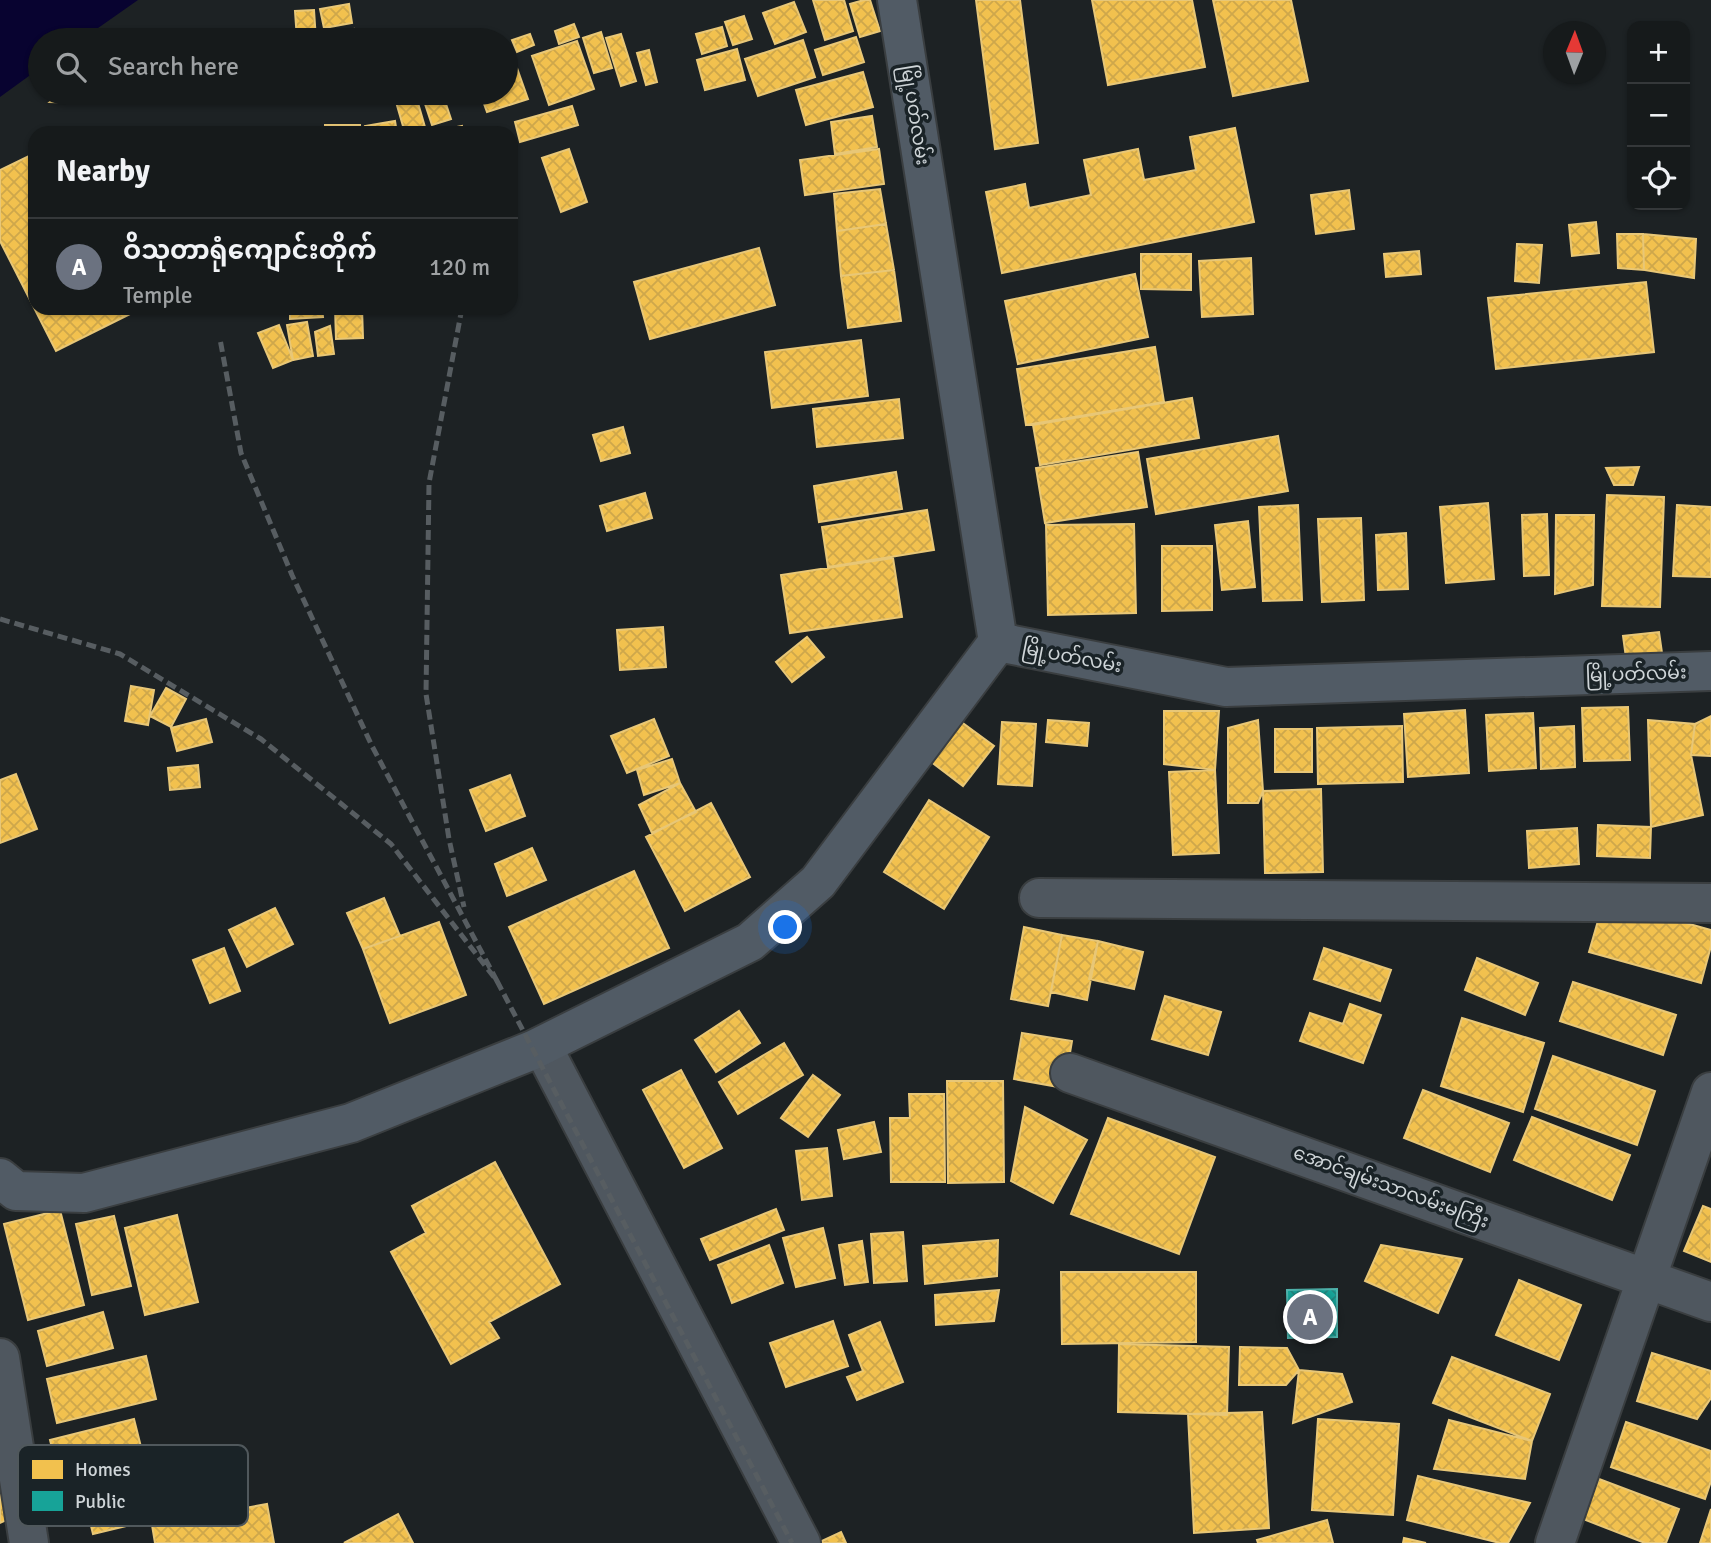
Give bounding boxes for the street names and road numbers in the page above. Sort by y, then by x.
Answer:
street label: မြို့ပတ်လမ်း [892,63,938,167]
street label: မြို့ပတ်လမ်း [1020,633,1124,681]
street label: မြို့ပတ်လမ်း [1585,657,1687,691]
street label: အောင်ချမ်းသာလမ်းမကြီး [1289,1138,1493,1236]

